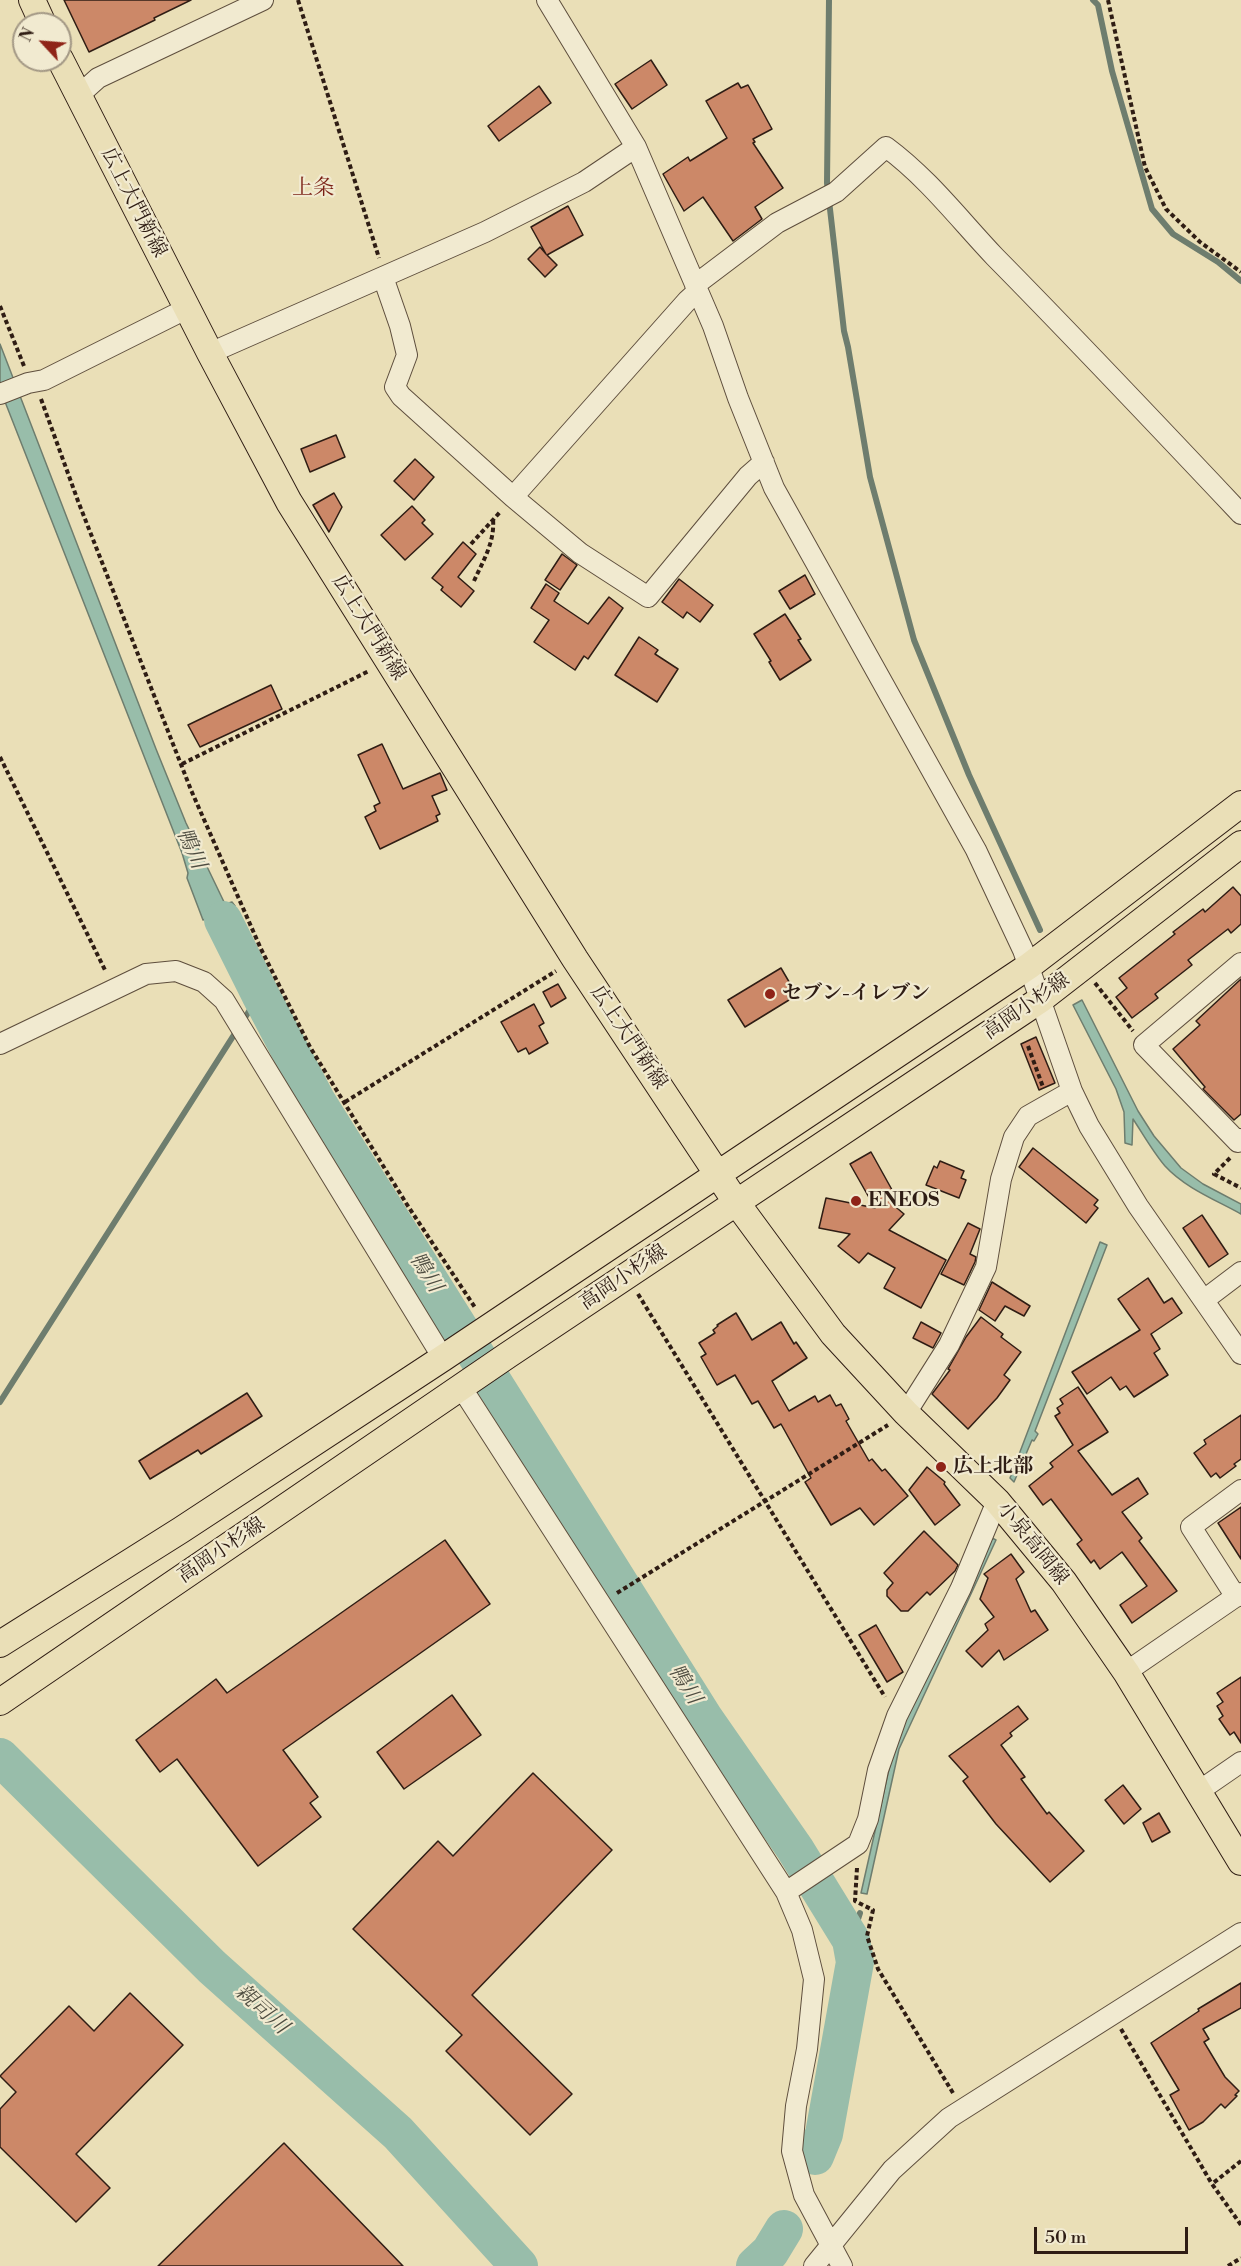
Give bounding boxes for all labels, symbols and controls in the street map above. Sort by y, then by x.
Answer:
north arrow [12,12,72,72]
text: N [16,25,39,45]
street label: 広上大門新線 [95,144,171,262]
district label: 上条 [292,176,334,202]
street label: 広上大門新線 [326,571,410,685]
water label: 鴨川 [170,825,210,873]
street label: 高岡小杉線 [979,968,1075,1046]
street label: 広上大門新線 [585,982,671,1094]
place label: セブン-イレブン [782,982,930,1006]
marker: セブン-イレブン [763,987,777,1001]
place label: ENEOS [868,1189,939,1213]
marker: ENEOS [849,1194,863,1208]
street label: 高岡小杉線 [576,1240,672,1316]
water label: 鴨川 [403,1249,447,1297]
place label: 広上北部 [953,1455,1033,1479]
marker: 広上北部 [934,1460,948,1474]
street label: 小泉高岡線 [991,1498,1073,1590]
street label: 高岡小杉線 [174,1513,270,1589]
water label: 鴨川 [662,1661,706,1709]
water label: 親司川 [229,1980,293,2040]
scale bar [1037,2215,1192,2253]
text: 50 m [1045,2226,1086,2249]

